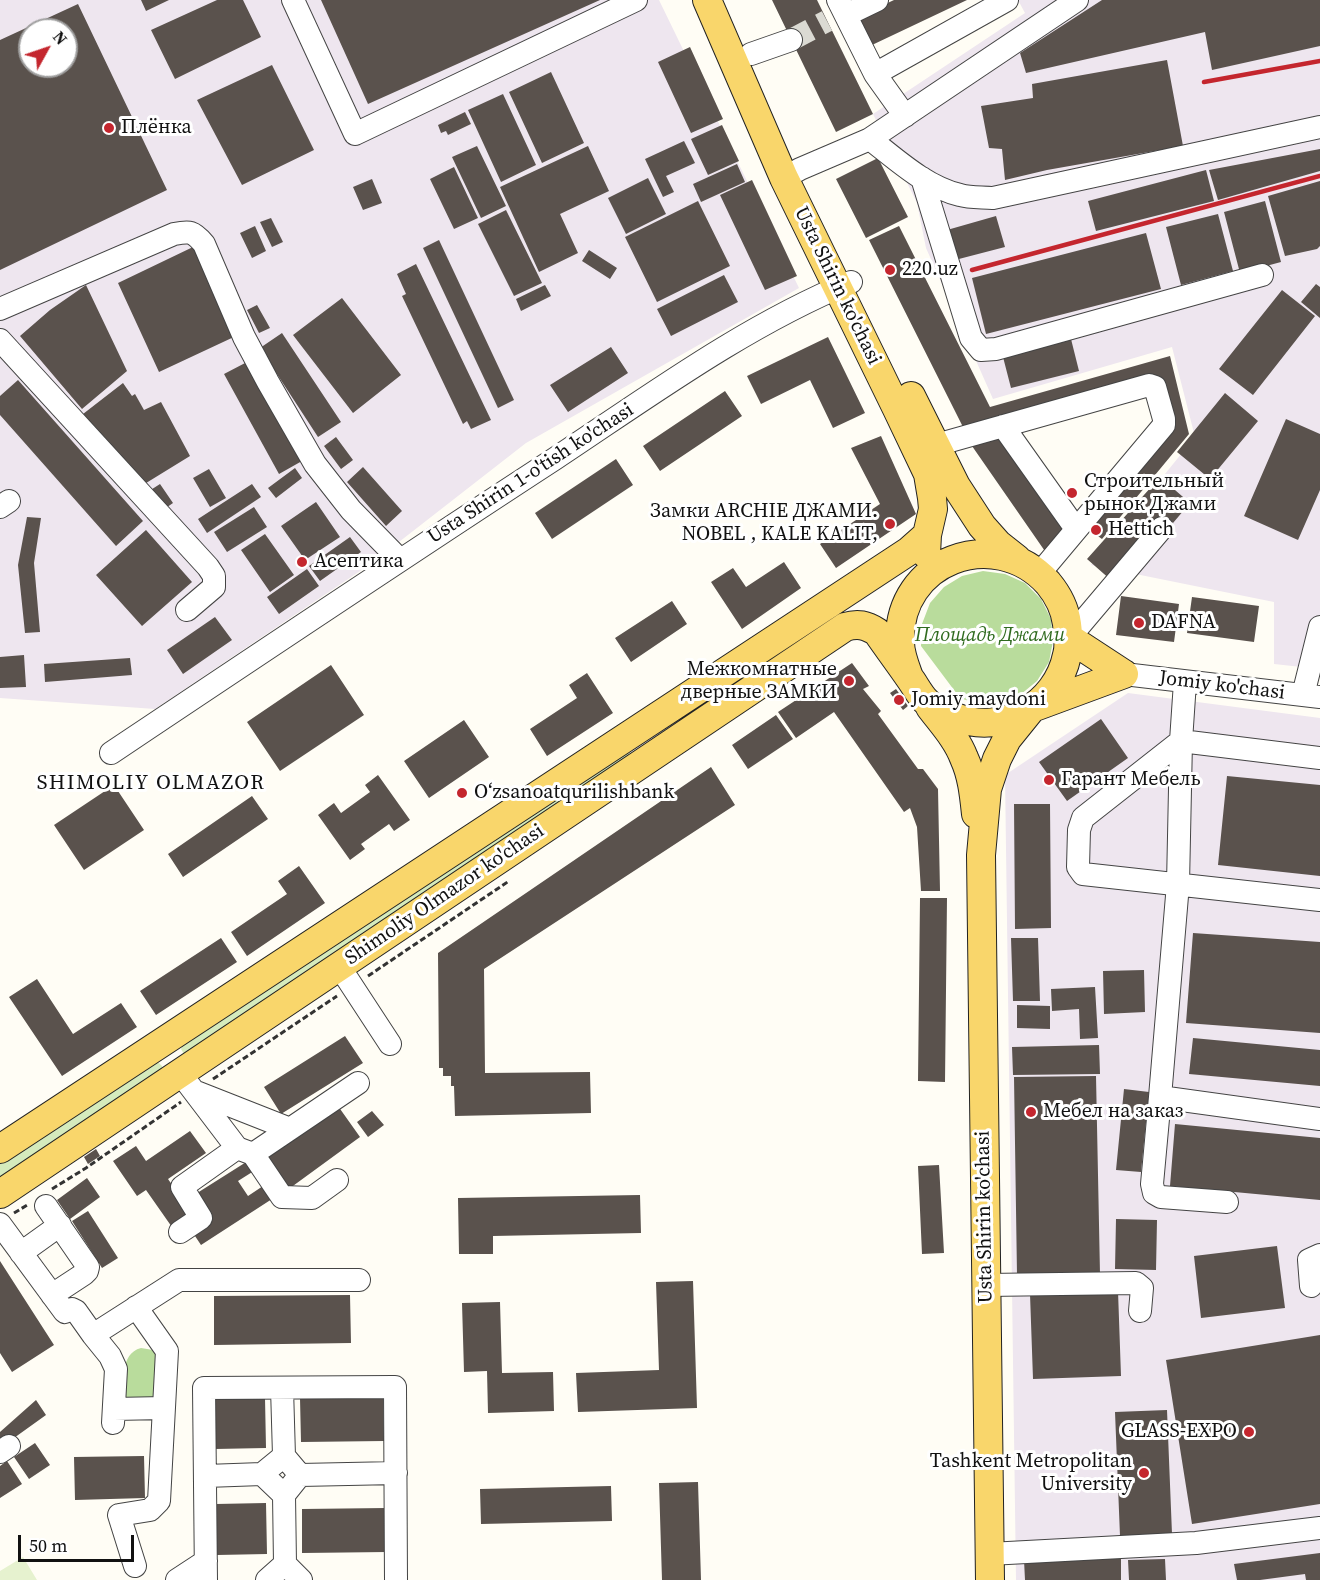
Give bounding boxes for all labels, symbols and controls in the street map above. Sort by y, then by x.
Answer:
north arrow [18,18,78,78]
text: N [48,26,72,49]
place label: Плёнка [121,116,192,140]
marker: Плёнка [102,121,116,135]
street label: Usta Shirin ko'chasi [788,203,886,369]
place label: 220.uz [902,258,958,282]
marker: 220.uz [883,263,897,277]
street label: Usta Shirin 1-o'tish ko'chasi [423,398,639,550]
place label: Строительный рынок Джами [1084,470,1224,517]
marker: Строительный рынок Джами [1065,486,1079,500]
place label: Замки ARCHIE ДЖАМИ. NOBEL , KALE KALIT, [650,500,878,547]
marker: Замки ARCHIE ДЖАМИ. NOBEL , KALE KALIT, [883,517,897,531]
place label: Hettich [1108,518,1174,542]
marker: Hettich [1089,523,1103,537]
place label: Асептика [314,550,404,574]
marker: Асептика [295,555,309,569]
place label: DAFNA [1151,611,1216,635]
marker: DAFNA [1132,616,1146,630]
park label: Площадь Джами [915,624,1065,648]
place label: Межкомнатные дверные ЗАМКИ [681,658,837,705]
street label: Jomiy ko'chasi [1158,666,1286,706]
marker: Межкомнатные дверные ЗАМКИ [842,674,856,688]
place label: Jomiy maydoni [911,688,1046,712]
marker: Jomiy maydoni [892,693,906,707]
place label: Гарант Мебель [1061,768,1201,792]
district label: SHIMOLIY OLMAZOR [37,771,265,797]
marker: Гарант Мебель [1042,773,1056,787]
place label: Oʻzsanoatqurilishbank [474,781,674,805]
marker: Oʻzsanoatqurilishbank [455,786,469,800]
street label: Shimoliy Olmazor ko'chasi [341,819,549,971]
place label: Мебел на заказ [1043,1100,1183,1124]
marker: Мебел на заказ [1024,1105,1038,1119]
street label: Usta Shirin ko'chasi [971,1130,999,1304]
place label: GLASS-EXPO [1121,1420,1237,1444]
marker: GLASS-EXPO [1242,1425,1256,1439]
place label: Tashkent Metropolitan University [930,1450,1132,1497]
marker: Tashkent Metropolitan University [1137,1466,1151,1480]
scale bar [21,1523,136,1561]
text: 50 m [29,1533,67,1558]

